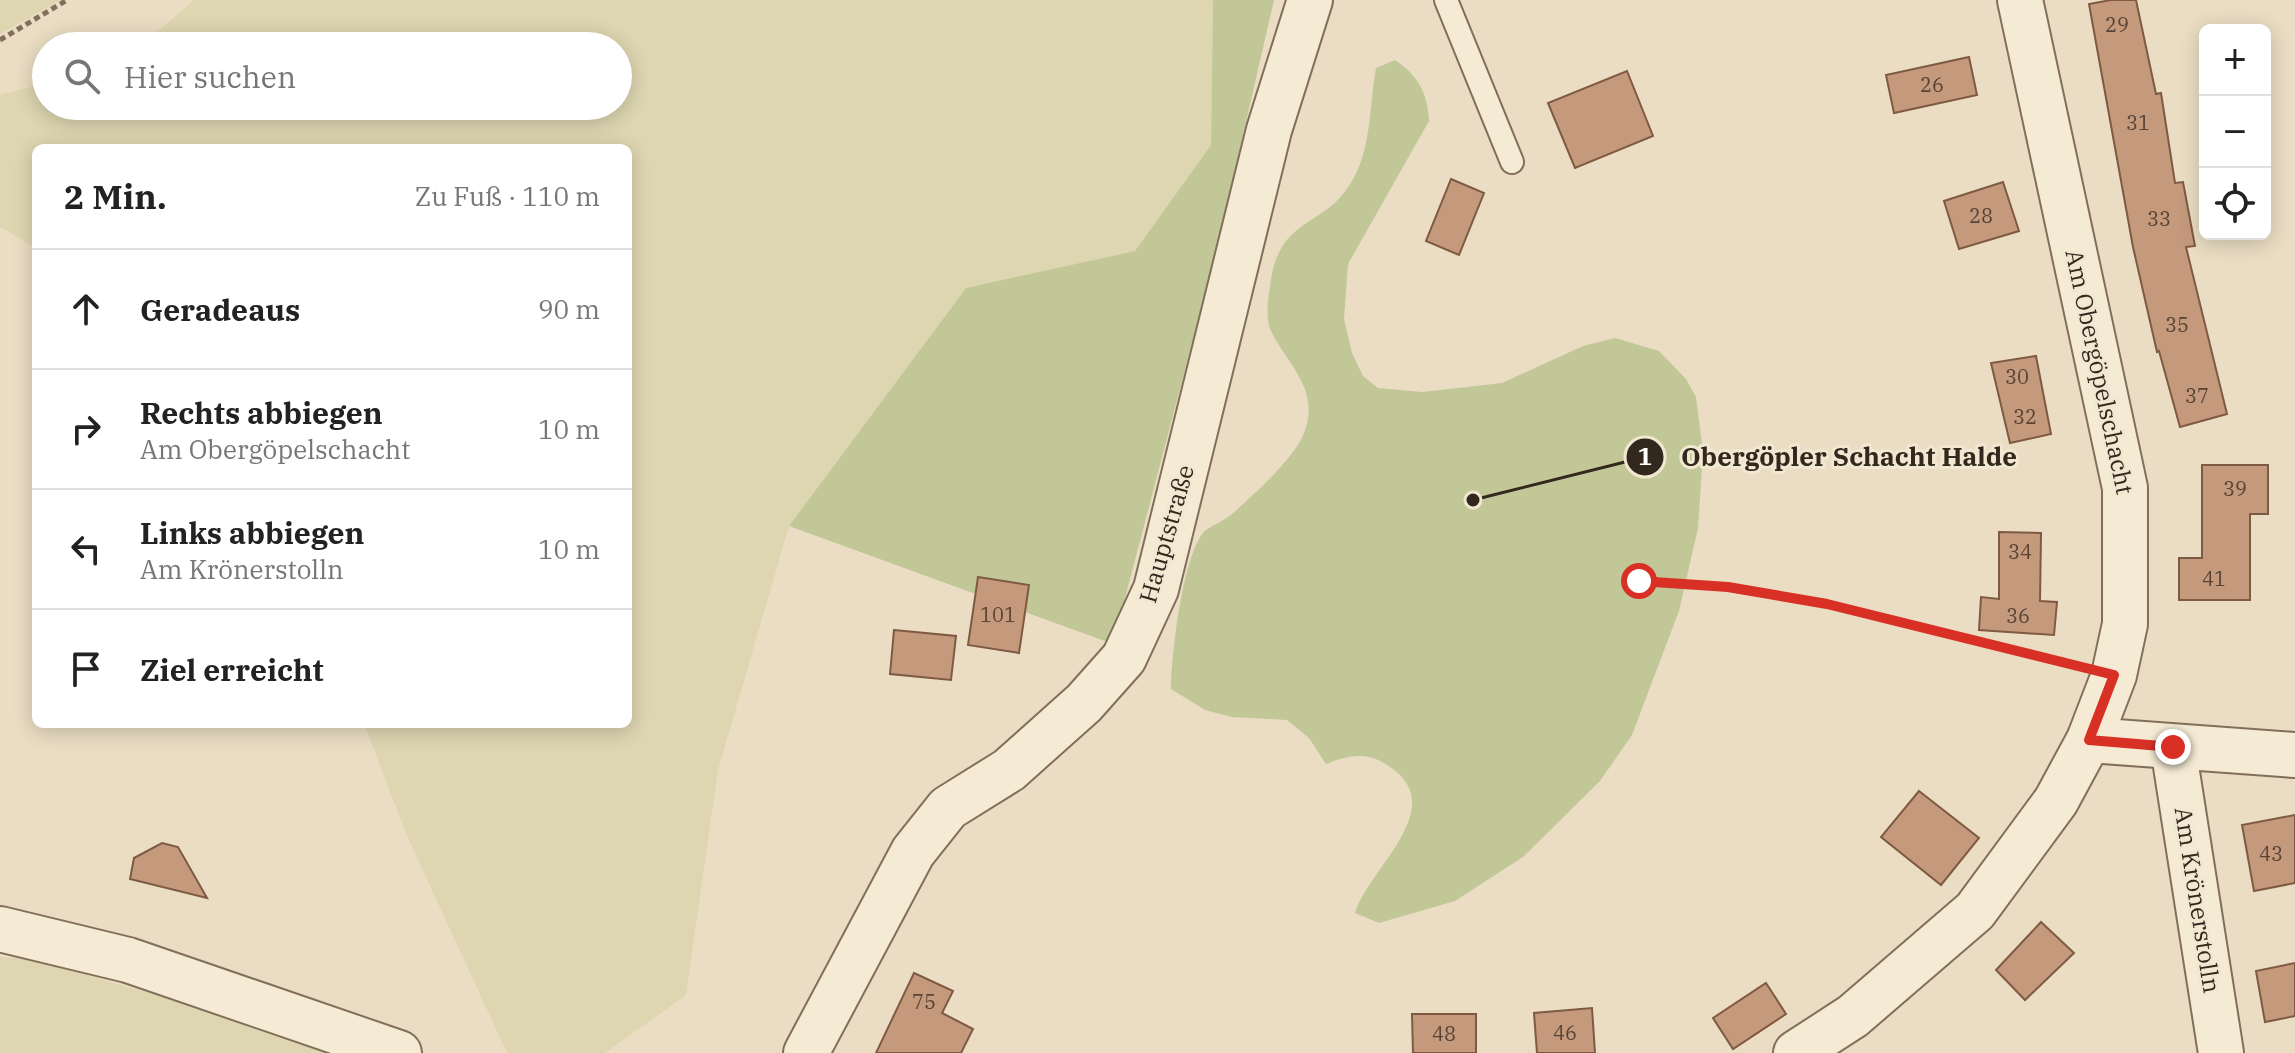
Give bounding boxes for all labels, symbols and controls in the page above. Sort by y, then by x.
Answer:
house number: 29 [2105,11,2129,38]
map controls [2199,24,2271,240]
button: + [2199,24,2271,96]
search box [32,32,632,120]
icon: search [60,54,104,98]
text: Hier suchen [124,57,296,96]
house number: 26 [1920,71,1944,98]
button: − [2199,96,2271,168]
house number: 31 [2126,109,2150,136]
button: locate [2199,168,2271,240]
text: 2 Min. [64,174,167,218]
text: Zu Fuß · 110 m [415,179,600,213]
house number: 28 [1969,202,1993,229]
house number: 33 [2147,205,2171,232]
street label: Am Obergöpelschacht [2058,246,2142,497]
icon: ahead [64,287,108,331]
text: Geradeaus [140,290,300,329]
text: 90 m [538,292,600,326]
house number: 35 [2165,311,2189,338]
house number: 30 [2005,363,2029,390]
house number: 37 [2185,382,2209,409]
text: Rechts abbiegen [140,393,383,432]
house number: 32 [2013,403,2037,430]
icon: right [64,407,108,451]
text: 10 m [538,412,600,446]
text: Am Obergöpelschacht [140,432,410,466]
callout: Obergöpler Schacht Halde [1625,432,2033,482]
text: Obergöpler Schacht Halde [1681,439,2017,473]
text: 1 [1638,440,1652,472]
street label: Hauptstraße [1131,461,1201,606]
house number: 39 [2223,475,2247,502]
text: Links abbiegen [140,513,364,552]
icon: left [64,527,108,571]
text: 10 m [538,532,600,566]
house number: 34 [2008,538,2032,565]
text: Am Krönerstolln [140,552,344,586]
route start [1621,563,1657,599]
house number: 41 [2202,565,2226,592]
house number: 101 [980,601,1016,628]
house number: 36 [2006,602,2030,629]
icon: arrive [64,647,108,691]
text: Ziel erreicht [140,650,324,689]
route end [2155,729,2191,765]
street label: Am Krönerstolln [2167,805,2228,995]
house number: 43 [2259,840,2283,867]
house number: 75 [912,988,936,1015]
house number: 46 [1553,1019,1577,1046]
house number: 48 [1432,1020,1456,1047]

